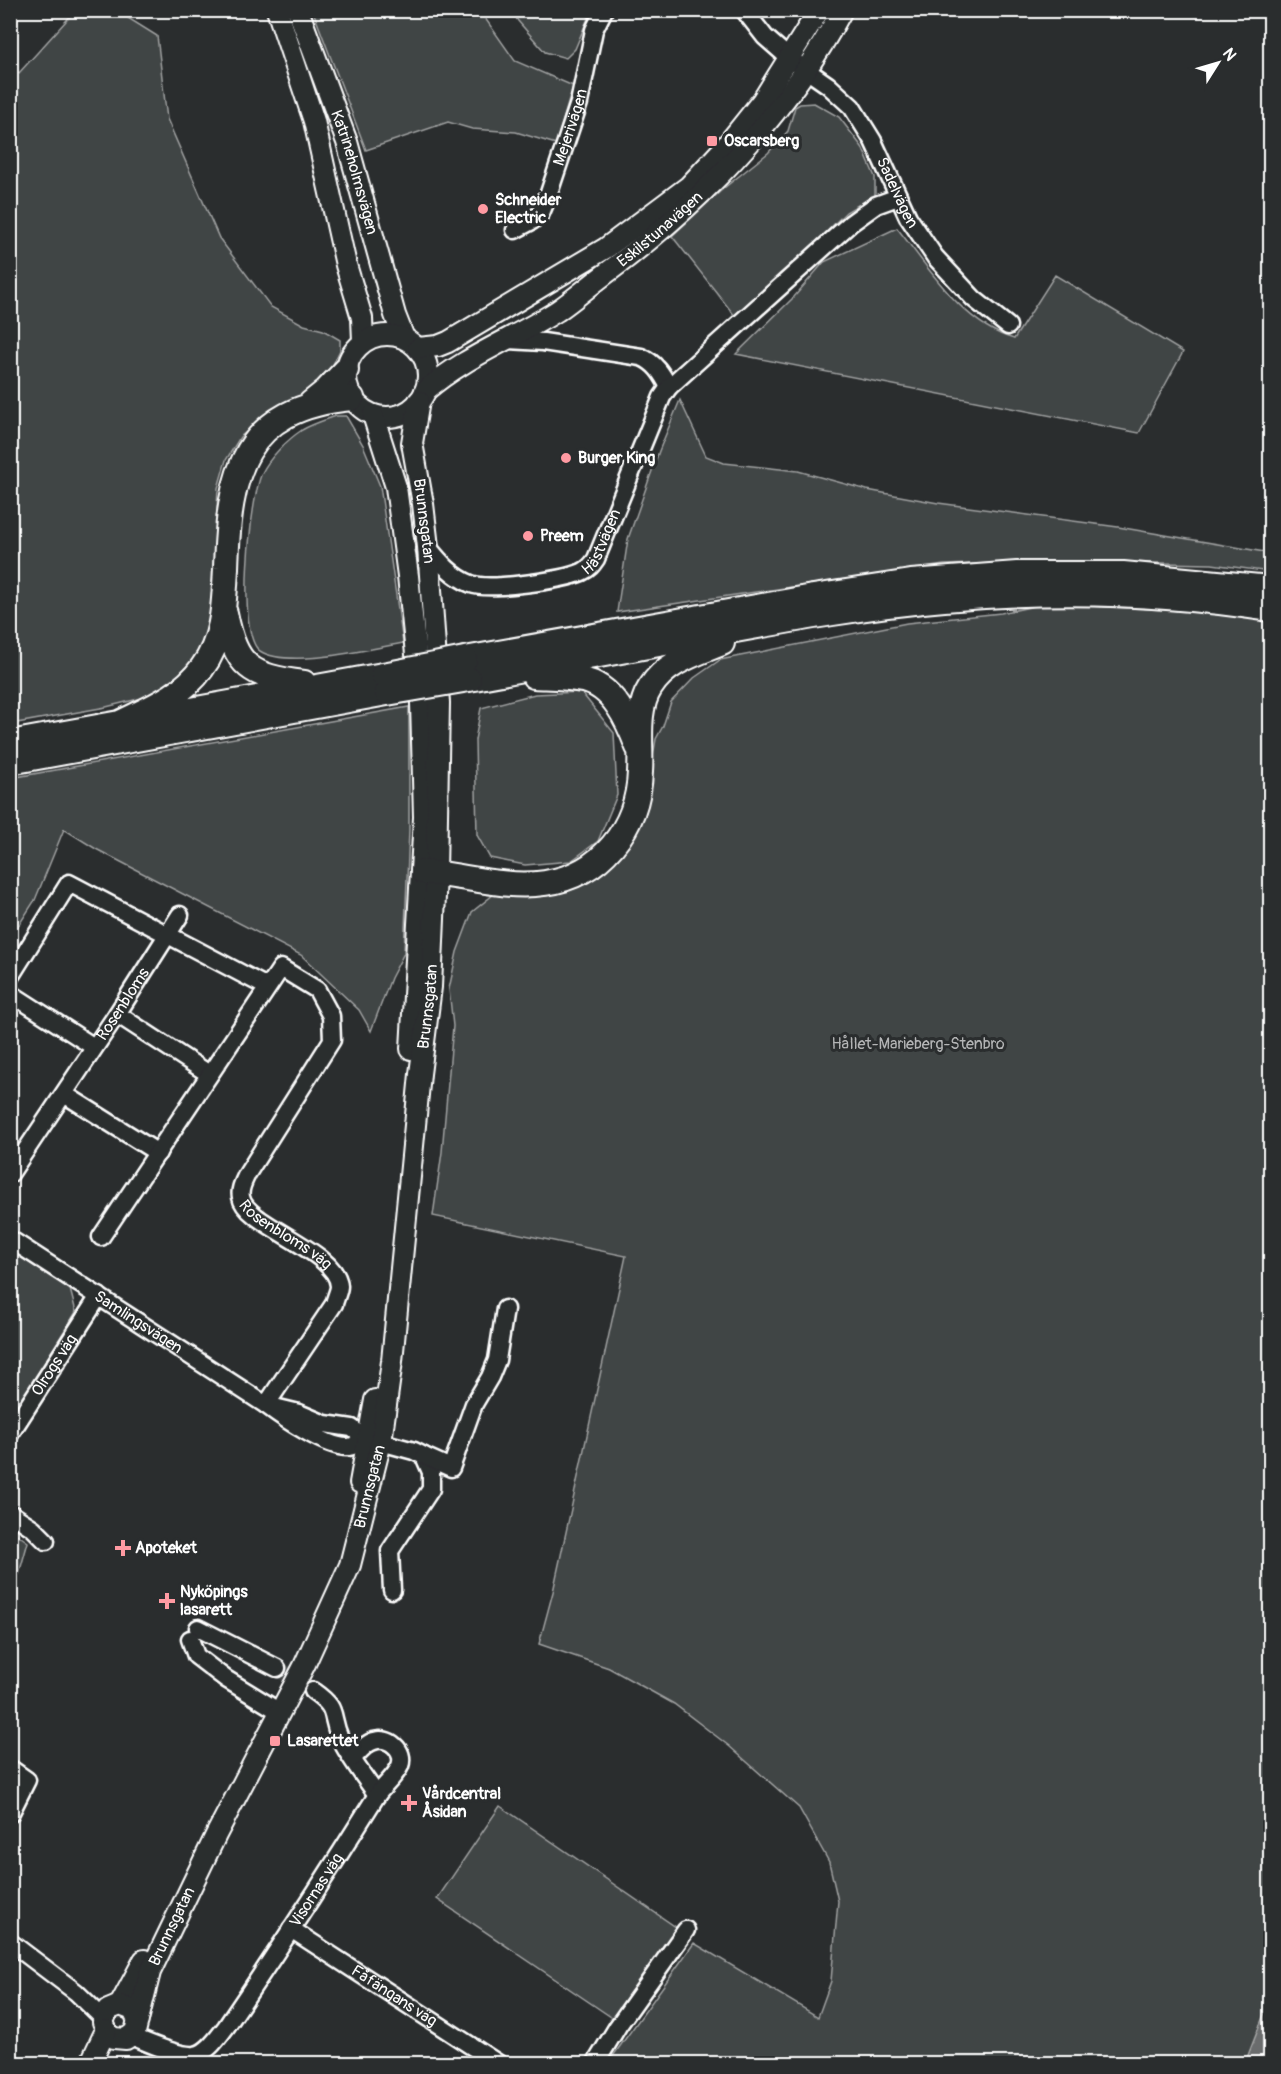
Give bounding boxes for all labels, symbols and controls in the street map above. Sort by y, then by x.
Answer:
north arrow [1188,33,1248,93]
text: N [1218,44,1241,65]
street label: Mejerivägen [549,87,592,168]
street label: Katrineholmsvägen [326,107,382,237]
place label: Oscarsberg [724,131,799,151]
marker: Oscarsberg [705,134,719,148]
street label: Sadelvägen [872,154,923,232]
street label: Eskilstunavägen [613,187,707,272]
place label: Schneider Electric [495,190,562,228]
marker: Schneider Electric [476,202,490,216]
place label: Burger King [578,448,655,468]
marker: Burger King [559,451,573,465]
street label: Brunnsgatan [409,477,439,565]
street label: Hästvägen [578,506,625,580]
place label: Preem [540,526,584,546]
marker: Preem [521,529,535,543]
street label: Rosenbloms [92,964,154,1044]
street label: Brunnsgatan [413,964,442,1050]
park label: Hållet-Marieberg-Stenbro [831,1034,1005,1054]
street label: Rosenbloms väg [234,1196,336,1274]
street label: Samlingsvägen [90,1286,186,1358]
street label: Olrogs väg [27,1330,82,1400]
street label: Brunnsgatan [350,1443,390,1530]
place label: Apoteket [135,1538,197,1558]
marker: Apoteket [116,1541,130,1555]
place label: Nyköpings lasarett [180,1582,248,1620]
marker: Nyköpings lasarett [158,1592,176,1610]
place label: Lasarettet [287,1731,359,1751]
marker: Lasarettet [268,1734,282,1748]
place label: Vårdcentral Åsidan [422,1784,501,1822]
marker: Vårdcentral Åsidan [400,1794,418,1812]
street label: Visornas väg [285,1849,348,1931]
street label: Brunnsgatan [144,1884,199,1969]
street label: Fåfängans väg [347,1961,441,2031]

